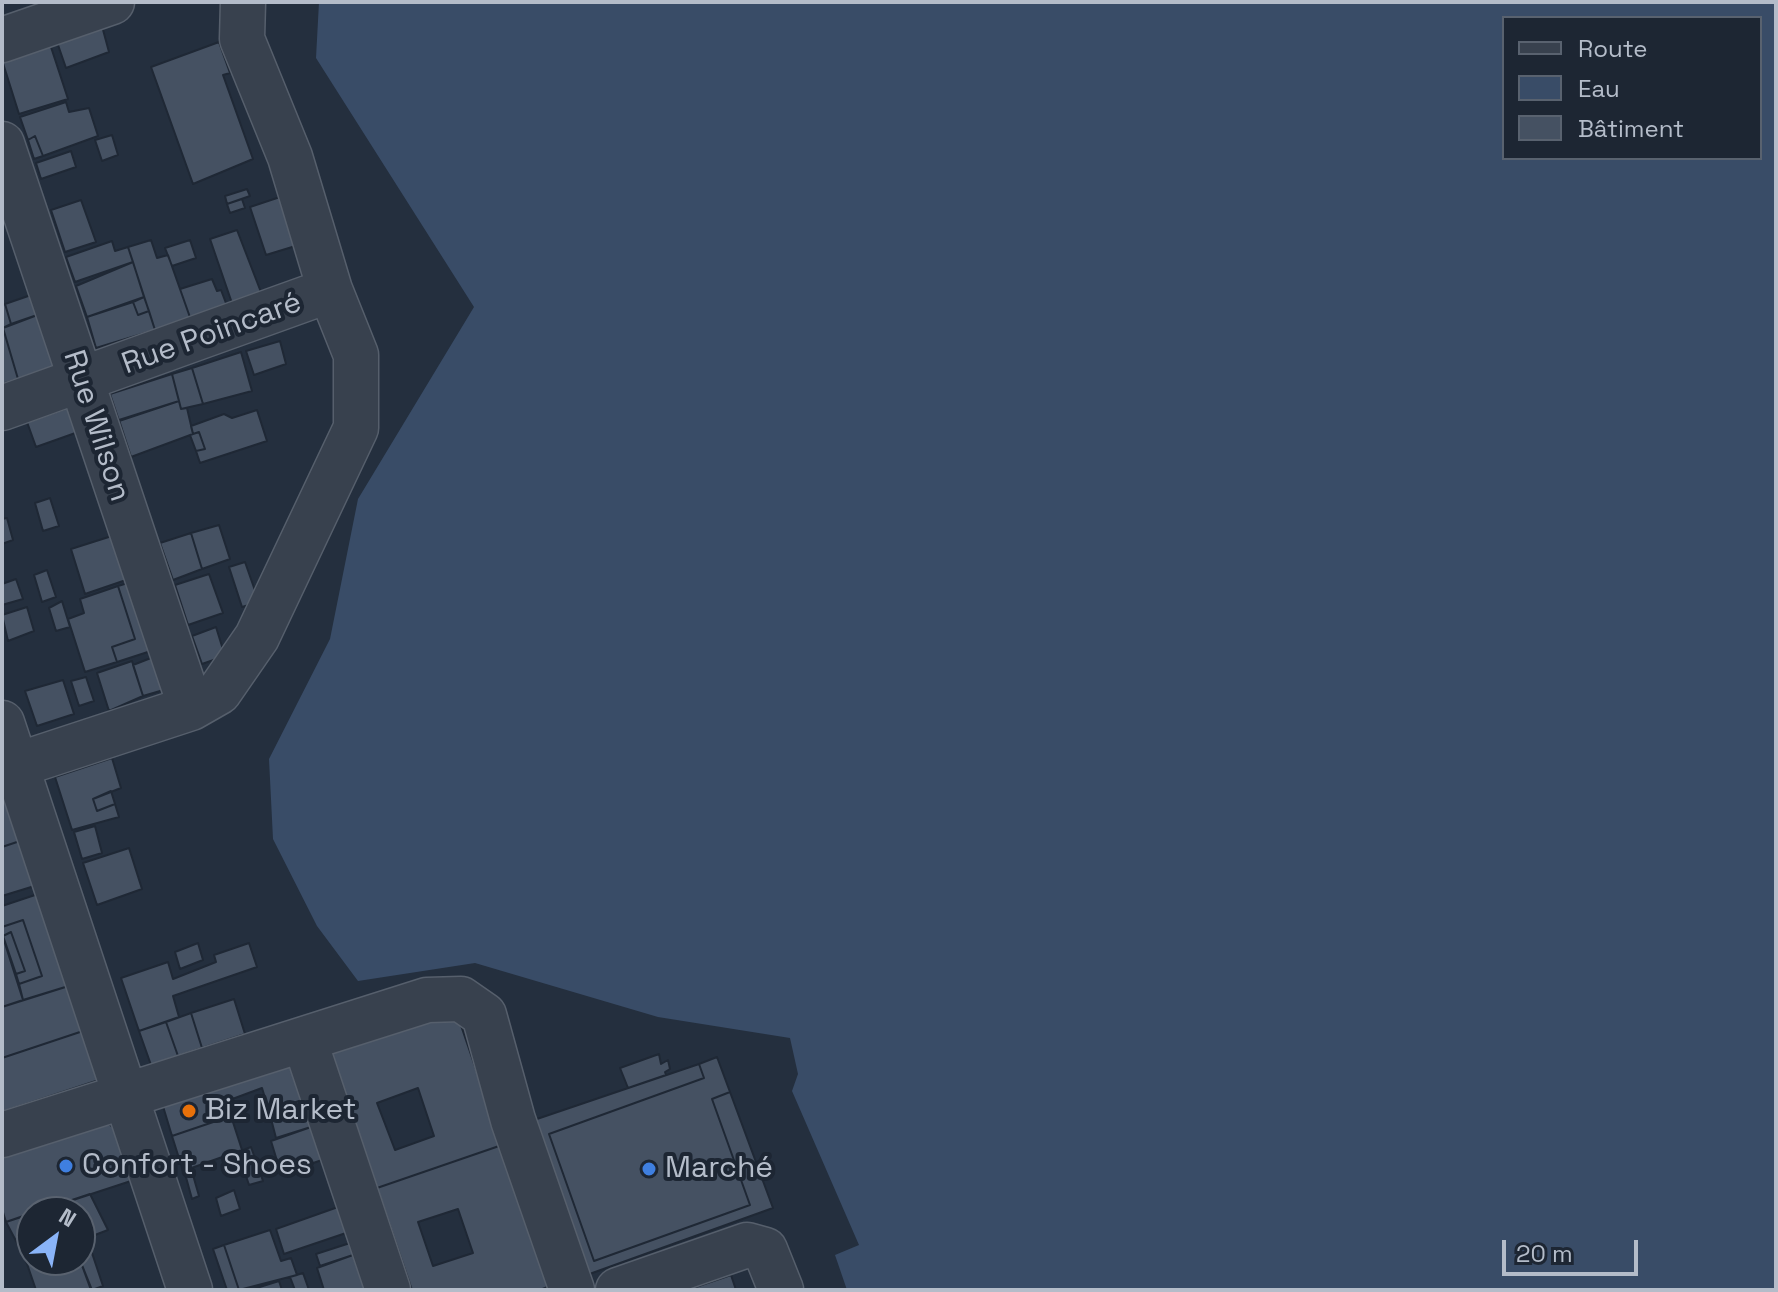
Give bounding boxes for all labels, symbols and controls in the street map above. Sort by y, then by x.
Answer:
legend [1502,16,1762,160]
text: Route [1578,33,1647,64]
text: Eau [1578,73,1620,104]
text: Bâtiment [1578,113,1684,144]
street label: Rue Poincaré [117,285,307,383]
street label: Rue Wilson [55,346,137,506]
place label: Biz Market [205,1093,356,1129]
marker: Biz Market [180,1102,198,1120]
place label: Confort - Shoes [82,1148,312,1184]
place label: Marché [665,1151,773,1187]
marker: Confort - Shoes [57,1157,75,1175]
marker: Marché [640,1160,658,1178]
north arrow [16,1196,96,1276]
text: N [54,1202,81,1233]
scale bar [1506,1224,1642,1274]
text: 20 m [1516,1238,1573,1269]

